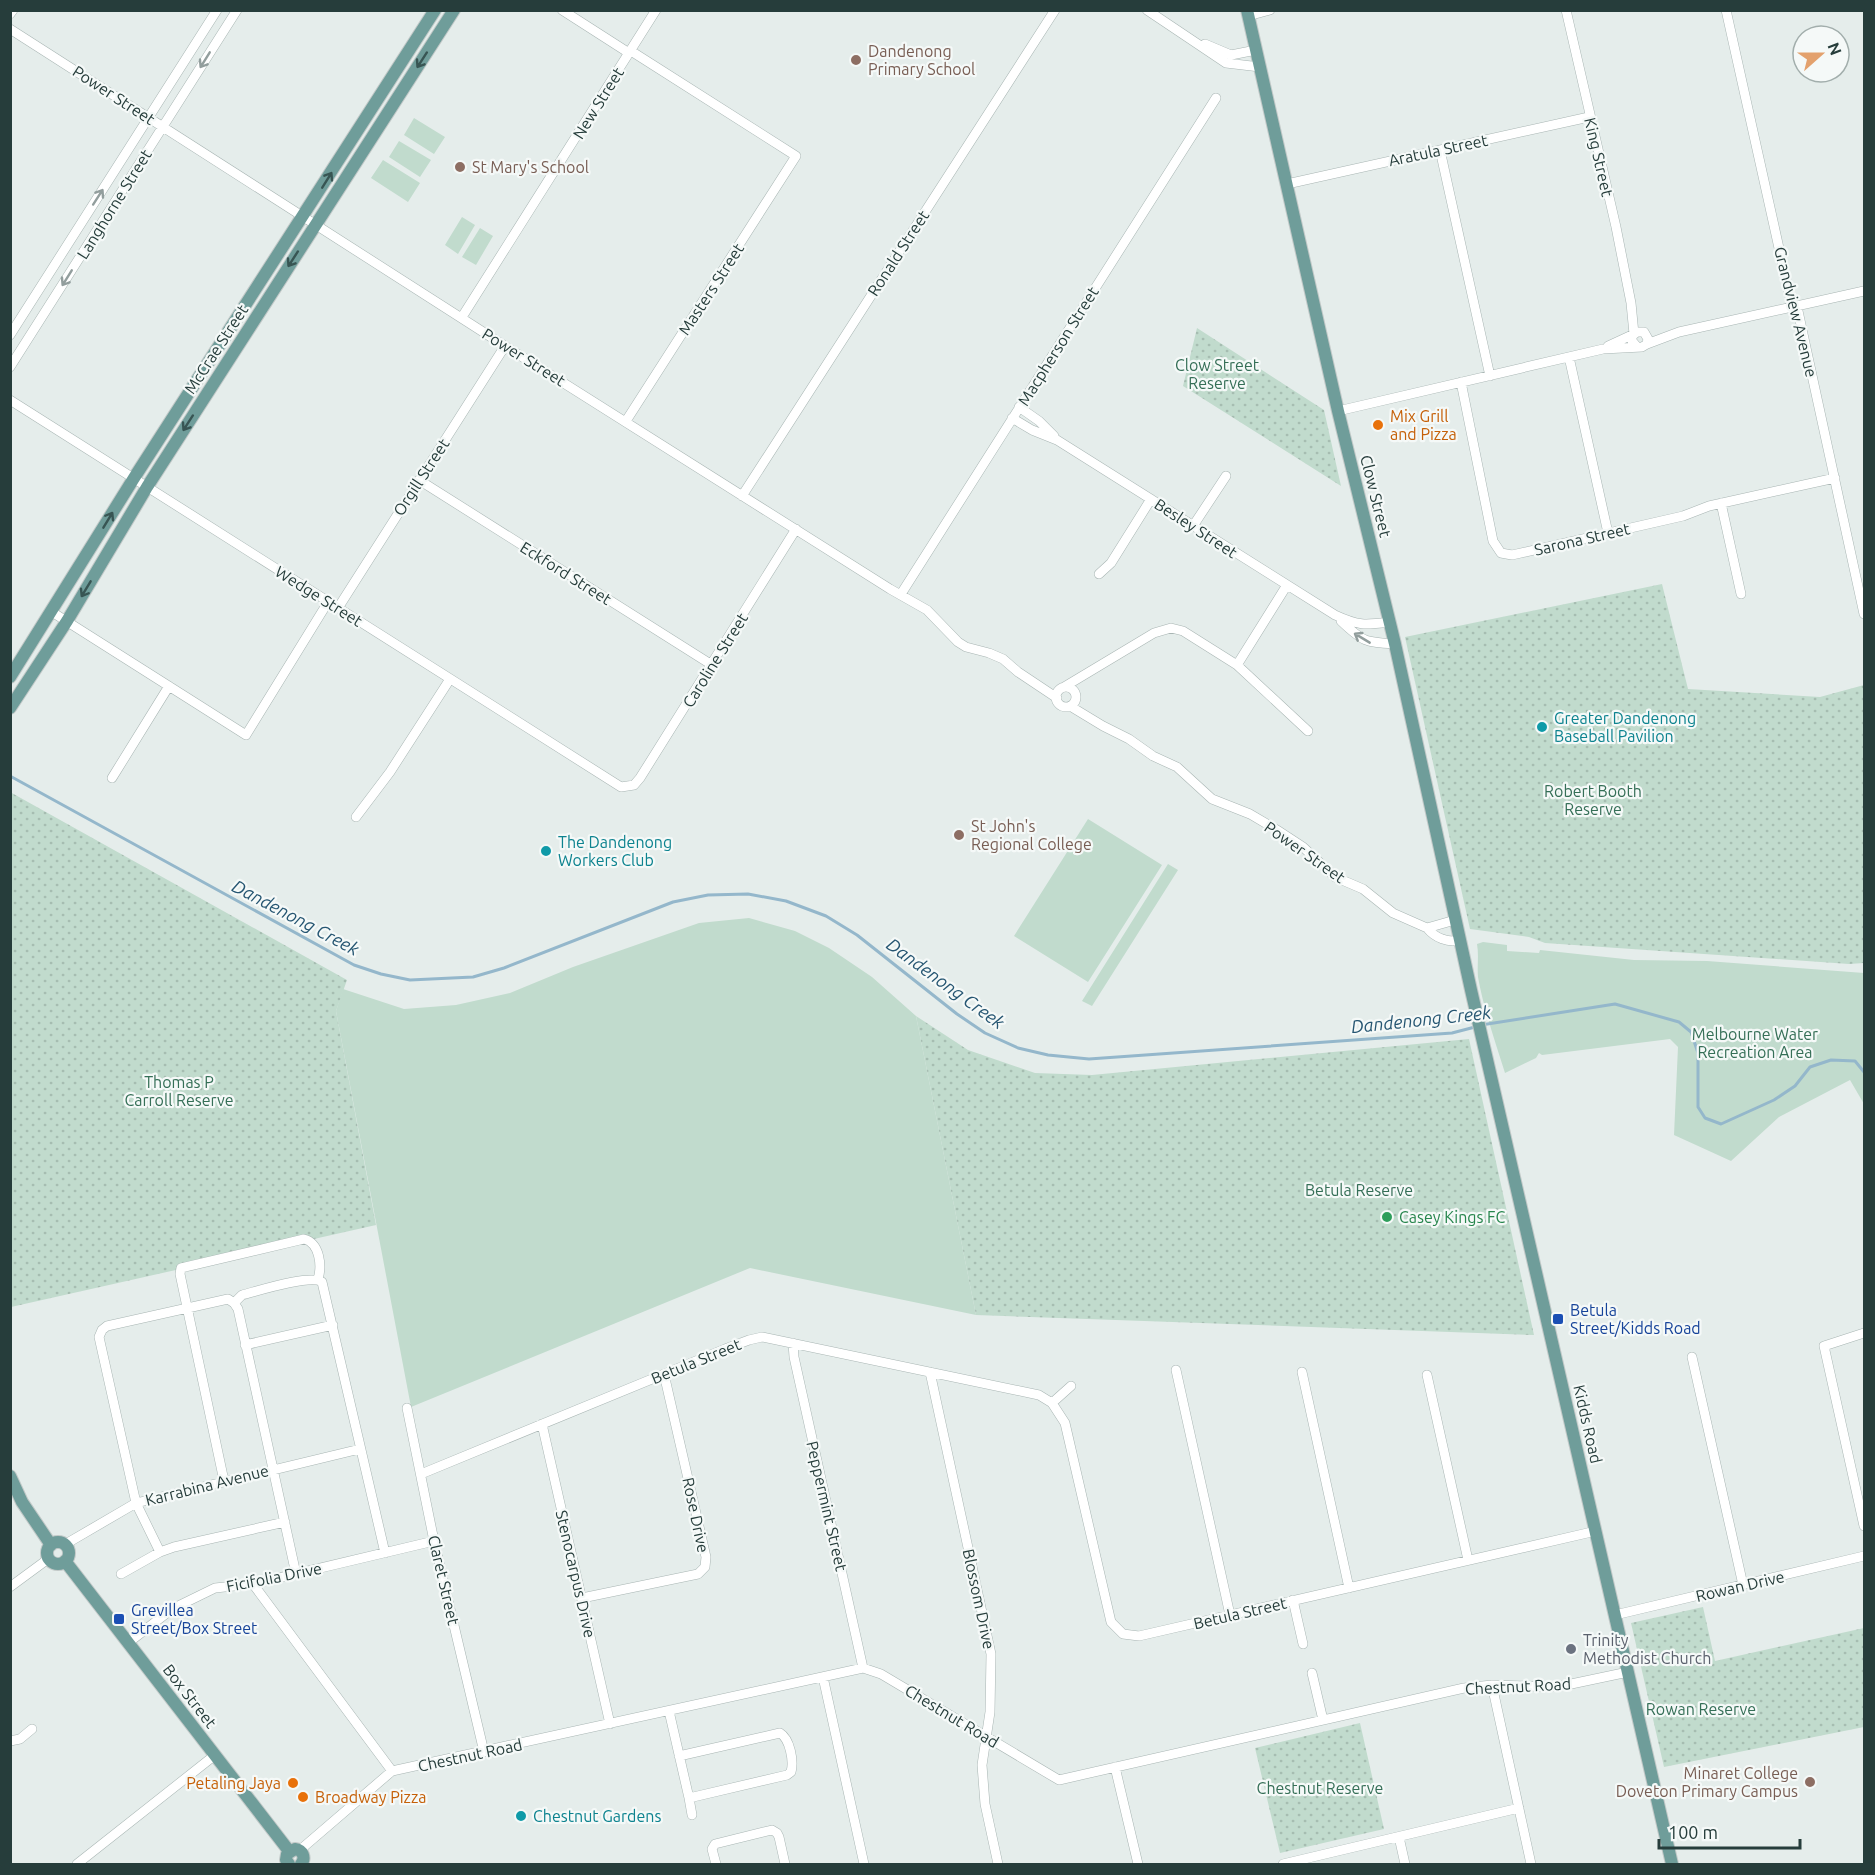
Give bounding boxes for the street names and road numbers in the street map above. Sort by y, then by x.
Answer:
street label: Power Street [70,62,159,129]
street label: New Street [569,63,627,142]
street label: King Street [1581,116,1617,199]
street label: Aratula Street [1387,131,1490,169]
street label: Langhorne Street [73,145,155,262]
street label: Ronald Street [864,206,933,299]
street label: Masters Street [675,239,748,338]
street label: Grandview Avenue [1771,245,1821,379]
street label: Macpherson Street [1014,283,1102,409]
street label: McCrae Street [181,300,252,397]
street label: Power Street [479,324,569,390]
street label: Orgill Street [389,434,453,519]
street label: Clow Street [1357,453,1395,540]
street label: Besley Street [1151,495,1241,562]
street label: Sarona Street [1532,519,1632,559]
street label: Eckford Street [517,538,615,608]
street label: Wedge Street [272,562,366,630]
street label: Caroline Street [679,609,752,710]
street label: Power Street [1261,818,1349,887]
street label: Betula Street [648,1335,744,1387]
street label: Kidds Road [1570,1383,1606,1465]
street label: Peppermint Street [803,1439,851,1574]
street label: Karrabina Avenue [143,1461,271,1509]
street label: Rose Drive [679,1476,713,1554]
street label: Stenocarpus Drive [553,1508,599,1640]
street label: Claret Street [425,1533,463,1627]
street label: Blossom Drive [960,1547,998,1651]
street label: Ficifolia Drive [225,1559,323,1595]
street label: Rowan Drive [1694,1567,1786,1605]
street label: Betula Street [1192,1593,1289,1632]
street label: Box Street [160,1661,221,1732]
street label: Chestnut Road [1465,1674,1571,1698]
street label: Chestnut Road [902,1681,1002,1751]
street label: Chestnut Road [416,1735,524,1775]

